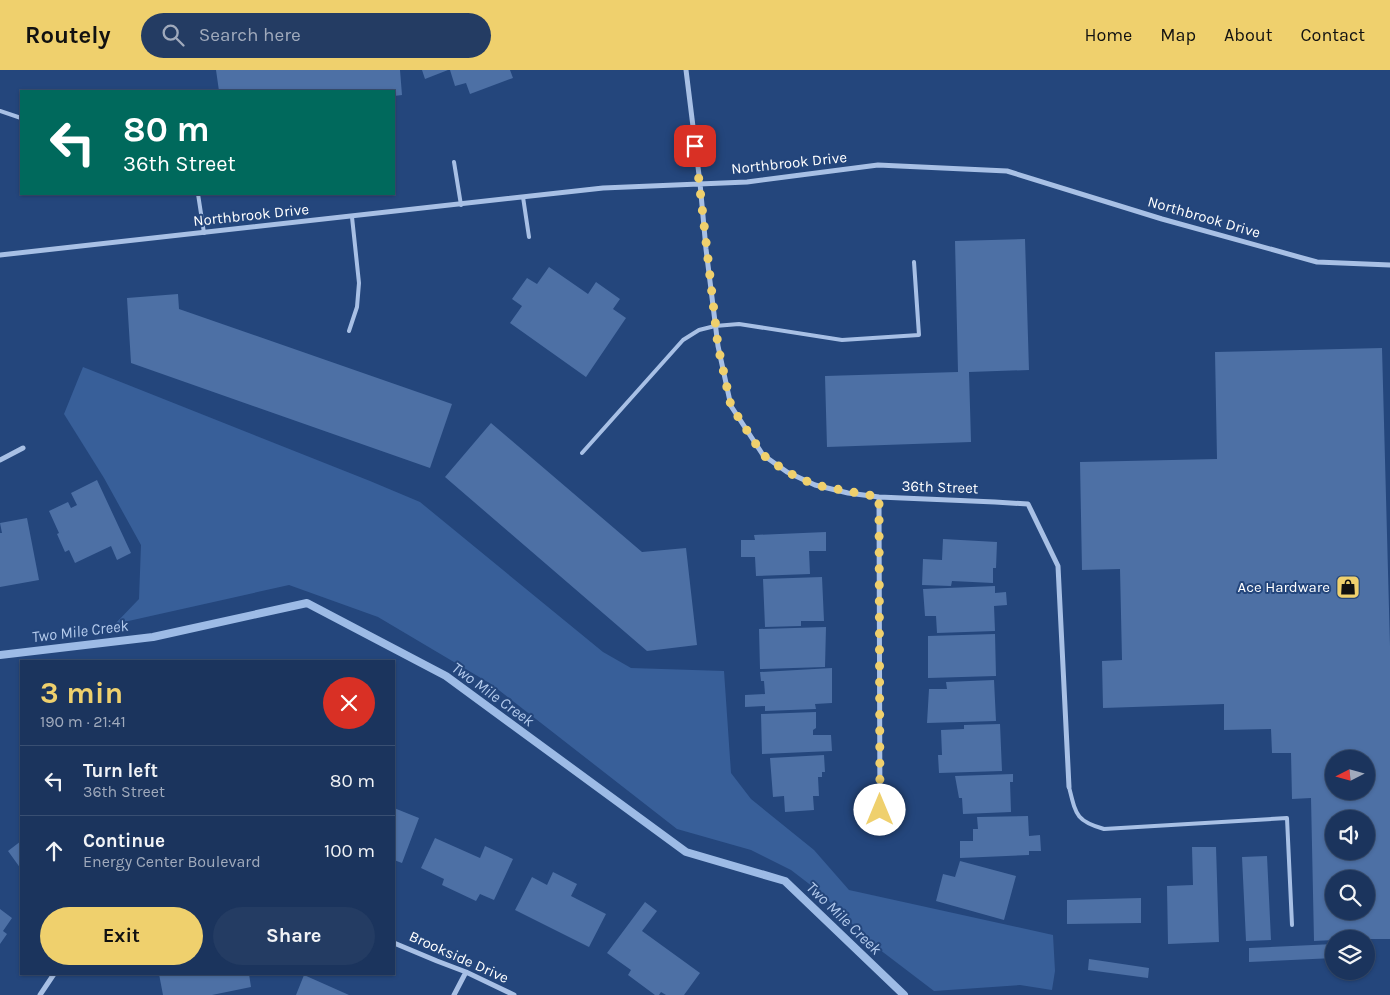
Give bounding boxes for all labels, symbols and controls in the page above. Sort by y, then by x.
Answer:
search box [141,13,491,58]
text: Routely [25,21,111,49]
icon: search [159,21,187,49]
text: Search here [199,24,301,46]
text: Home [1084,24,1132,46]
text: Map [1160,24,1196,46]
text: About [1224,24,1273,46]
text: Contact [1301,24,1365,46]
text: 80 m [123,109,210,150]
icon: left [40,110,105,175]
pin [674,125,716,167]
icon: arrive [681,132,709,160]
street label: Northbrook Drive [730,148,848,178]
text: 36th Street [123,151,236,177]
street label: Northbrook Drive [1146,192,1262,242]
street label: Northbrook Drive [192,200,310,230]
street label: 36th Street [901,477,979,497]
shop icon: Ace Hardware [1335,574,1361,600]
place label: Ace Hardware [1238,578,1330,596]
water label: Two Mile Creek [31,616,130,646]
water label: Two Mile Creek [448,658,539,731]
text: 3 min [40,675,123,711]
button: close [323,677,375,729]
text: 190 m · 21:41 [40,712,126,731]
north arrow [1325,750,1375,800]
map controls [1325,750,1375,980]
text: Turn left [83,760,158,782]
icon: left [40,767,68,795]
text: 80 m [330,770,375,792]
text: 36th Street [83,782,165,801]
position arrow [853,783,905,835]
button: sound [1325,810,1375,860]
text: Continue [83,830,165,852]
icon: ahead [40,837,68,865]
text: 100 m [324,840,375,862]
text: Energy Center Boulevard [83,852,261,871]
button: search [1325,870,1375,920]
water label: Two Mile Creek [803,877,886,959]
button: Exit [40,907,203,965]
button: Share [213,907,375,965]
street label: Brookside Drive [406,927,512,987]
button: layers [1325,930,1375,980]

